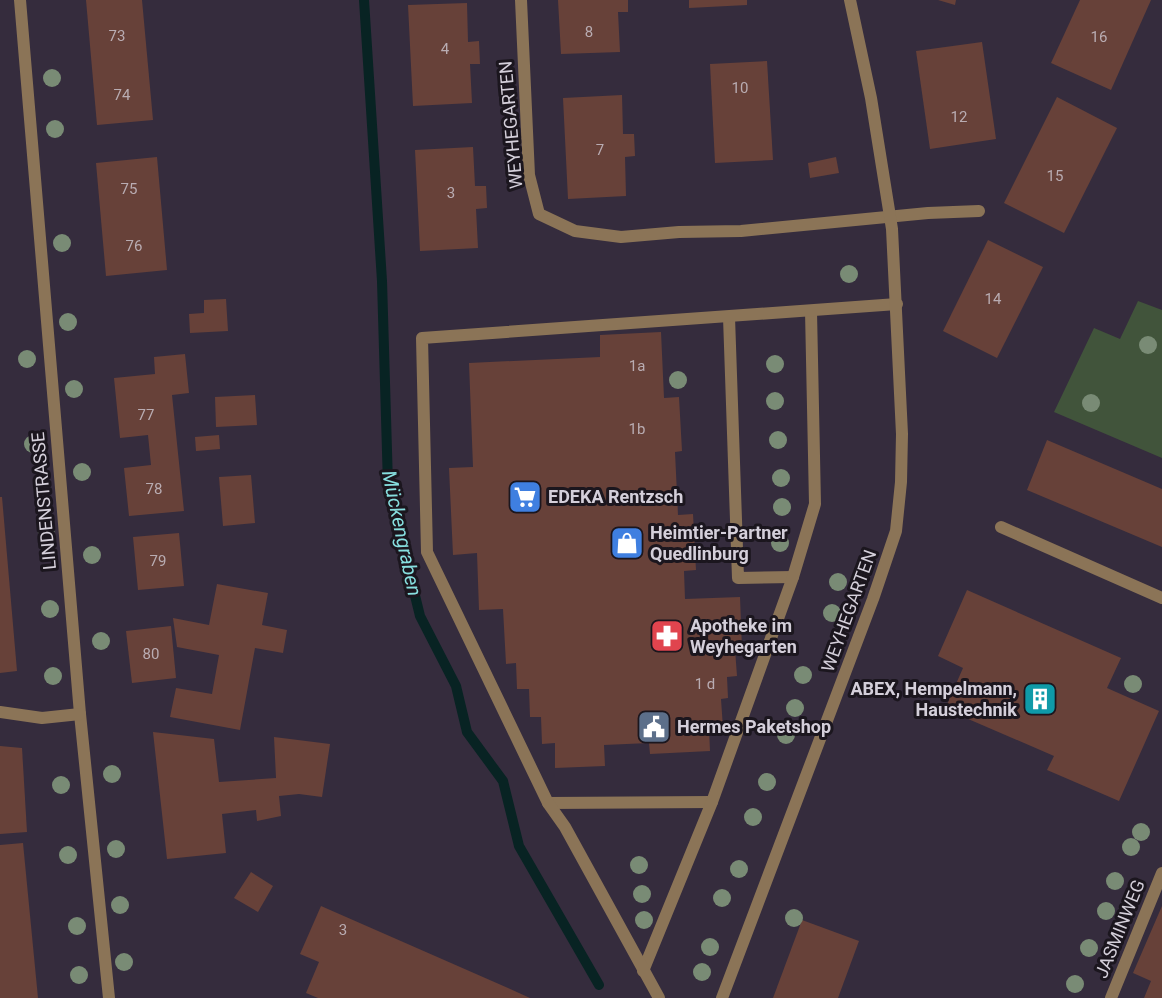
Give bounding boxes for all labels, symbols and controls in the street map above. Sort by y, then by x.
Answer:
house number: 8 [585,23,593,41]
house number: 73 [109,27,125,45]
house number: 16 [1091,28,1107,46]
house number: 4 [441,40,450,58]
street label: WEYHEGARTEN [494,60,527,190]
house number: 10 [732,79,748,97]
house number: 74 [114,86,131,104]
house number: 12 [951,108,967,126]
house number: 7 [596,141,604,159]
house number: 15 [1047,167,1063,185]
house number: 75 [121,180,137,198]
house number: 3 [447,184,455,202]
house number: 76 [126,237,142,255]
house number: 14 [985,290,1002,308]
house number: 1a [629,357,645,375]
house number: 77 [138,406,154,424]
house number: 1b [629,420,645,438]
street label: LINDENSTRASSE [27,431,60,571]
water label: Mückengraben [377,468,427,598]
supermarket icon: EDEKA Rentzsch [507,479,543,515]
house number: 78 [146,480,162,498]
place label: EDEKA Rentzsch [548,486,683,507]
place label: Heimtier-Partner Quedlinburg [650,522,788,564]
shop icon: Heimtier-Partner Quedlinburg [609,525,645,561]
street label: WEYHEGARTEN [817,547,880,675]
house number: 79 [150,552,166,570]
place label: Apotheke im Weyhegarten [690,615,797,657]
pharmacy icon: Apotheke im Weyhegarten [649,618,685,654]
house number: 80 [143,645,159,663]
house number: 1 d [695,675,715,693]
place label: ABEX, Hempelmann, Haustechnik [851,678,1017,720]
building icon: ABEX, Hempelmann, Haustechnik [1022,681,1058,717]
public building icon: Hermes Paketshop [636,709,672,745]
place label: Hermes Paketshop [677,716,831,737]
street label: JASMINWEG [1090,877,1149,981]
house number: 3 [339,921,347,939]

